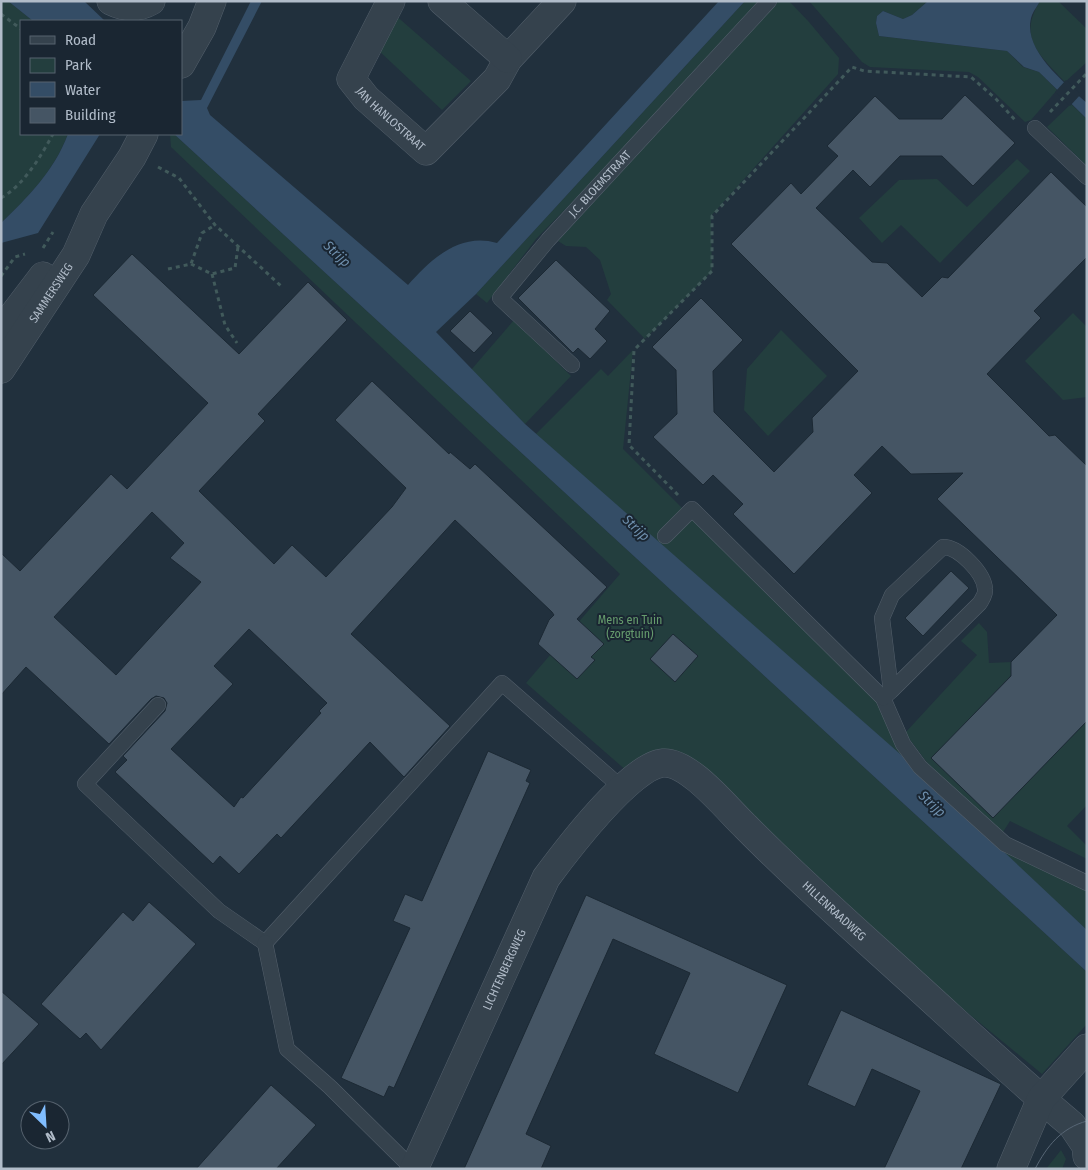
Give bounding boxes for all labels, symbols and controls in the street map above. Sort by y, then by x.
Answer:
legend [20,20,182,135]
text: Road [65,31,96,49]
text: Park [65,56,92,74]
text: Water [65,81,101,99]
street label: JAN HANLOSTRAAT [353,84,428,154]
text: Building [65,106,116,124]
street label: J.C. BLOEMSTRAAT [566,148,634,220]
water label: Strijp [319,237,354,271]
street label: SAMMERSWEG [26,260,76,325]
water label: Strijp [618,511,653,545]
park label: Mens en Tuin (zorgtuin) [598,613,662,641]
water label: Strijp [914,787,949,821]
street label: HILLENRAADWEG [799,878,869,944]
street label: LICHTENBERGWEG [480,927,529,1012]
north arrow [20,1100,70,1150]
text: N [43,1127,58,1146]

